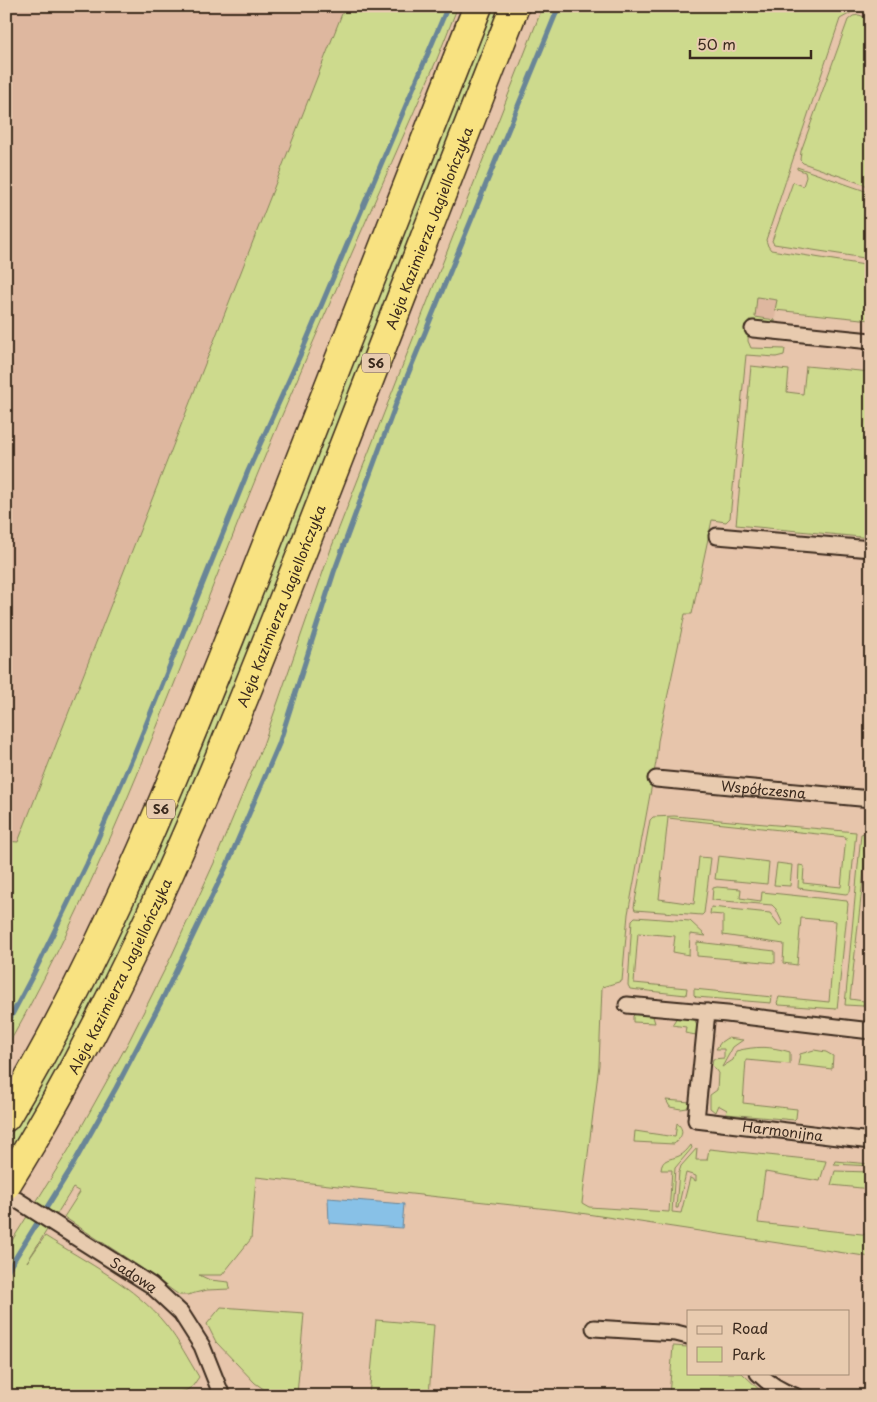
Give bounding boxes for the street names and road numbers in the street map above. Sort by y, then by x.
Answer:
street label: Aleja Kazimierza Jagiellończyka [380,123,478,332]
road number: S6 [362,353,390,372]
street label: Aleja Kazimierza Jagiellończyka [231,501,330,710]
street label: Współczesna [720,775,807,803]
road number: S6 [147,800,175,819]
street label: Aleja Kazimierza Jagiellończyka [62,874,177,1078]
street label: Harmonijna [741,1115,825,1146]
street label: Sadowa [106,1251,163,1297]

